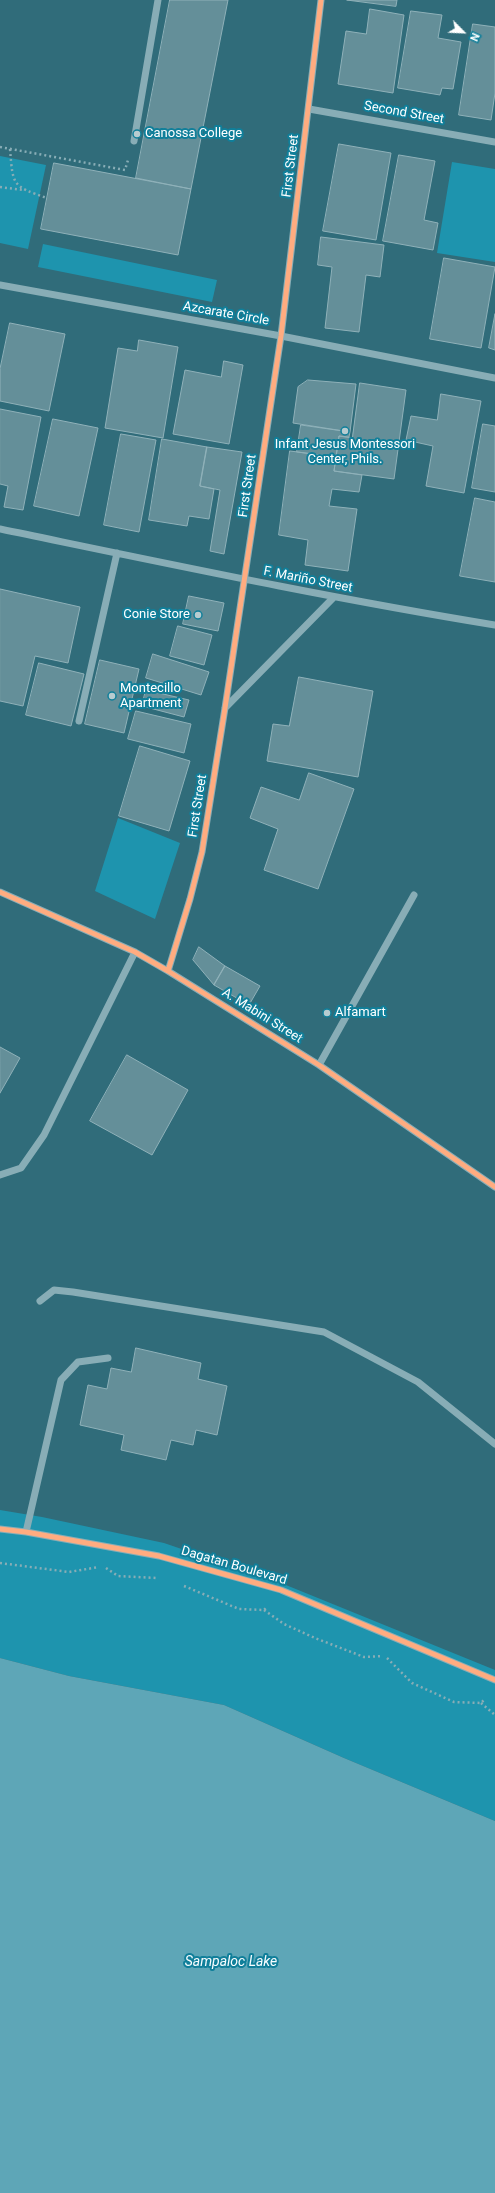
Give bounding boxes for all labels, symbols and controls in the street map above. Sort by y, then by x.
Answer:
north arrow [443,12,483,52]
text: N [467,31,482,43]
street label: Second Street [363,98,445,128]
place label: Canossa College [145,126,242,142]
marker: Canossa College [132,129,142,139]
street label: First Street [279,134,303,198]
street label: Azcarate Circle [182,299,270,329]
marker: Infant Jesus Montessori Center, Phils. [340,426,350,436]
place label: Infant Jesus Montessori Center, Phils. [275,437,415,468]
street label: First Street [236,454,260,518]
street label: F. Mariño Street [262,564,354,596]
place label: Conie Store [123,607,190,623]
marker: Conie Store [193,610,203,620]
place label: Montecillo Apartment [120,681,182,712]
marker: Montecillo Apartment [107,691,117,701]
street label: First Street [185,774,211,838]
street label: A. Mabini Street [219,985,305,1047]
place label: Alfamart [335,1005,386,1021]
marker: Alfamart [322,1008,332,1018]
street label: Dagatan Boulevard [179,1543,289,1589]
water label: Sampaloc Lake [185,1954,277,1970]

